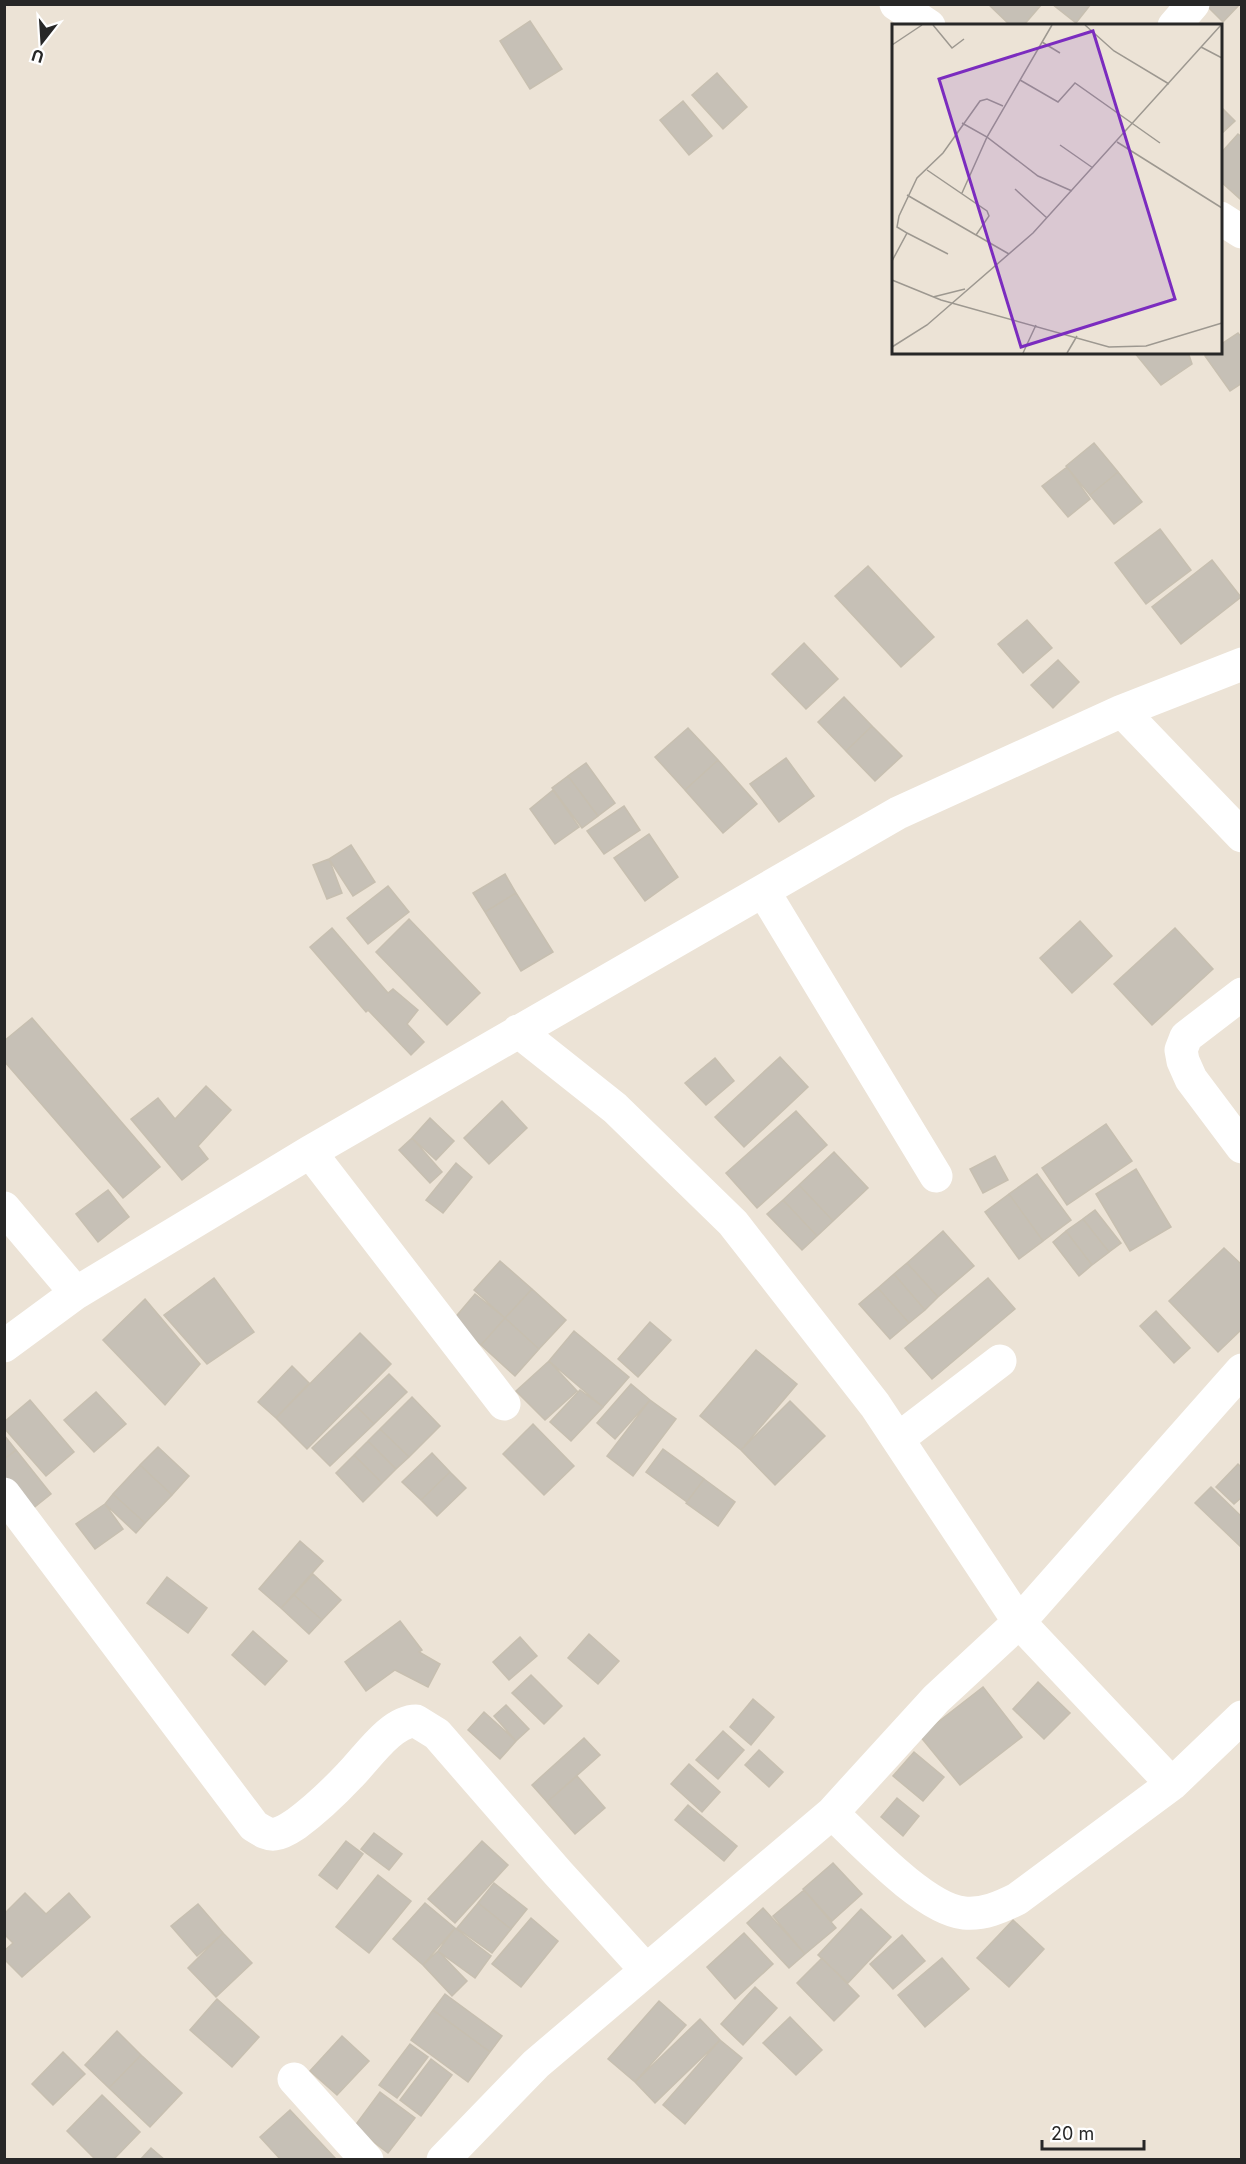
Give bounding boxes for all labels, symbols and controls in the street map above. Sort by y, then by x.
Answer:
north arrow [12,12,72,72]
inset map [892,24,1222,354]
text: U [29,45,46,68]
scale bar [1042,2113,1144,2151]
text: 20 m [1051,2123,1094,2144]

